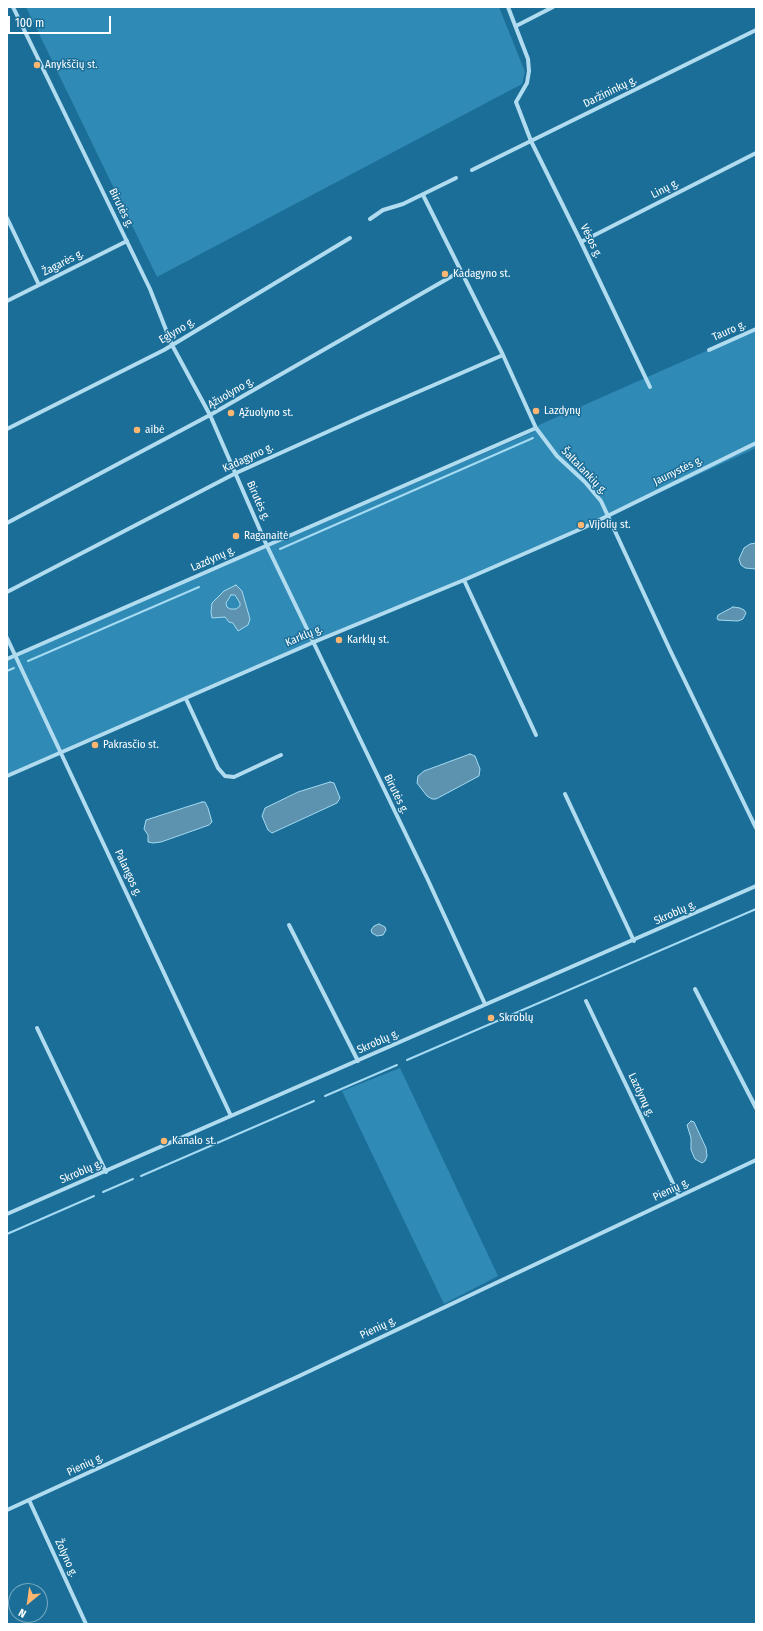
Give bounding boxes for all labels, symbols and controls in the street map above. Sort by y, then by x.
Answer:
scale bar [10,8,113,34]
text: 100 m [15,16,44,30]
place label: Anykščių st. [45,58,98,72]
marker: Anykščių st. [32,60,42,70]
street label: Daržininkų g. [581,73,639,111]
street label: Linų g. [649,176,681,202]
street label: Birutės g. [106,186,136,230]
street label: Vėsos g. [577,222,605,260]
street label: Žagarės g. [40,247,86,279]
place label: Kadagyno st. [453,267,510,281]
marker: Kadagyno st. [440,269,450,279]
street label: Eglyno g. [157,315,197,347]
street label: Tauro g. [710,318,748,344]
street label: Ąžuolyno g. [206,375,256,411]
place label: Lazdynų [544,404,581,418]
place label: Ąžuolyno st. [239,406,293,420]
marker: Lazdynų [531,406,541,416]
marker: Ąžuolyno st. [226,408,236,418]
place label: aibė [145,423,164,437]
marker: aibė [132,425,142,435]
street label: Kadagyno g. [221,441,275,475]
street label: Šaltalankių g. [558,445,610,497]
street label: Jaunystės g. [651,453,705,489]
street label: Birutės g. [243,479,273,523]
place label: Vijolių st. [589,518,631,532]
marker: Vijolių st. [576,520,586,530]
place label: Raganaitė [244,529,288,543]
marker: Raganaitė [231,531,241,541]
street label: Lazdynų g. [189,543,237,575]
street label: Karklų g. [284,622,324,650]
place label: Karklų st. [347,633,389,647]
marker: Karklų st. [334,635,344,645]
place label: Pakrasčio st. [103,738,159,752]
marker: Pakrasčio st. [90,740,100,750]
street label: Birutės g. [381,772,411,816]
street label: Palangos g. [111,848,145,898]
street label: Skroblų g. [652,898,698,928]
place label: Skroblų [499,1011,533,1025]
marker: Skroblų [486,1013,496,1023]
street label: Skroblų g. [355,1027,401,1057]
street label: Lazdynų g. [625,1071,657,1119]
place label: Kanalo st. [172,1134,216,1148]
marker: Kanalo st. [159,1136,169,1146]
street label: Skroblų g. [58,1157,104,1187]
street label: Pienių g. [651,1176,691,1204]
street label: Pienių g. [358,1314,398,1342]
street label: Pienių g. [65,1451,105,1479]
street label: Žolyno g. [52,1537,80,1579]
north arrow [8,1583,48,1623]
text: N [16,1606,28,1620]

